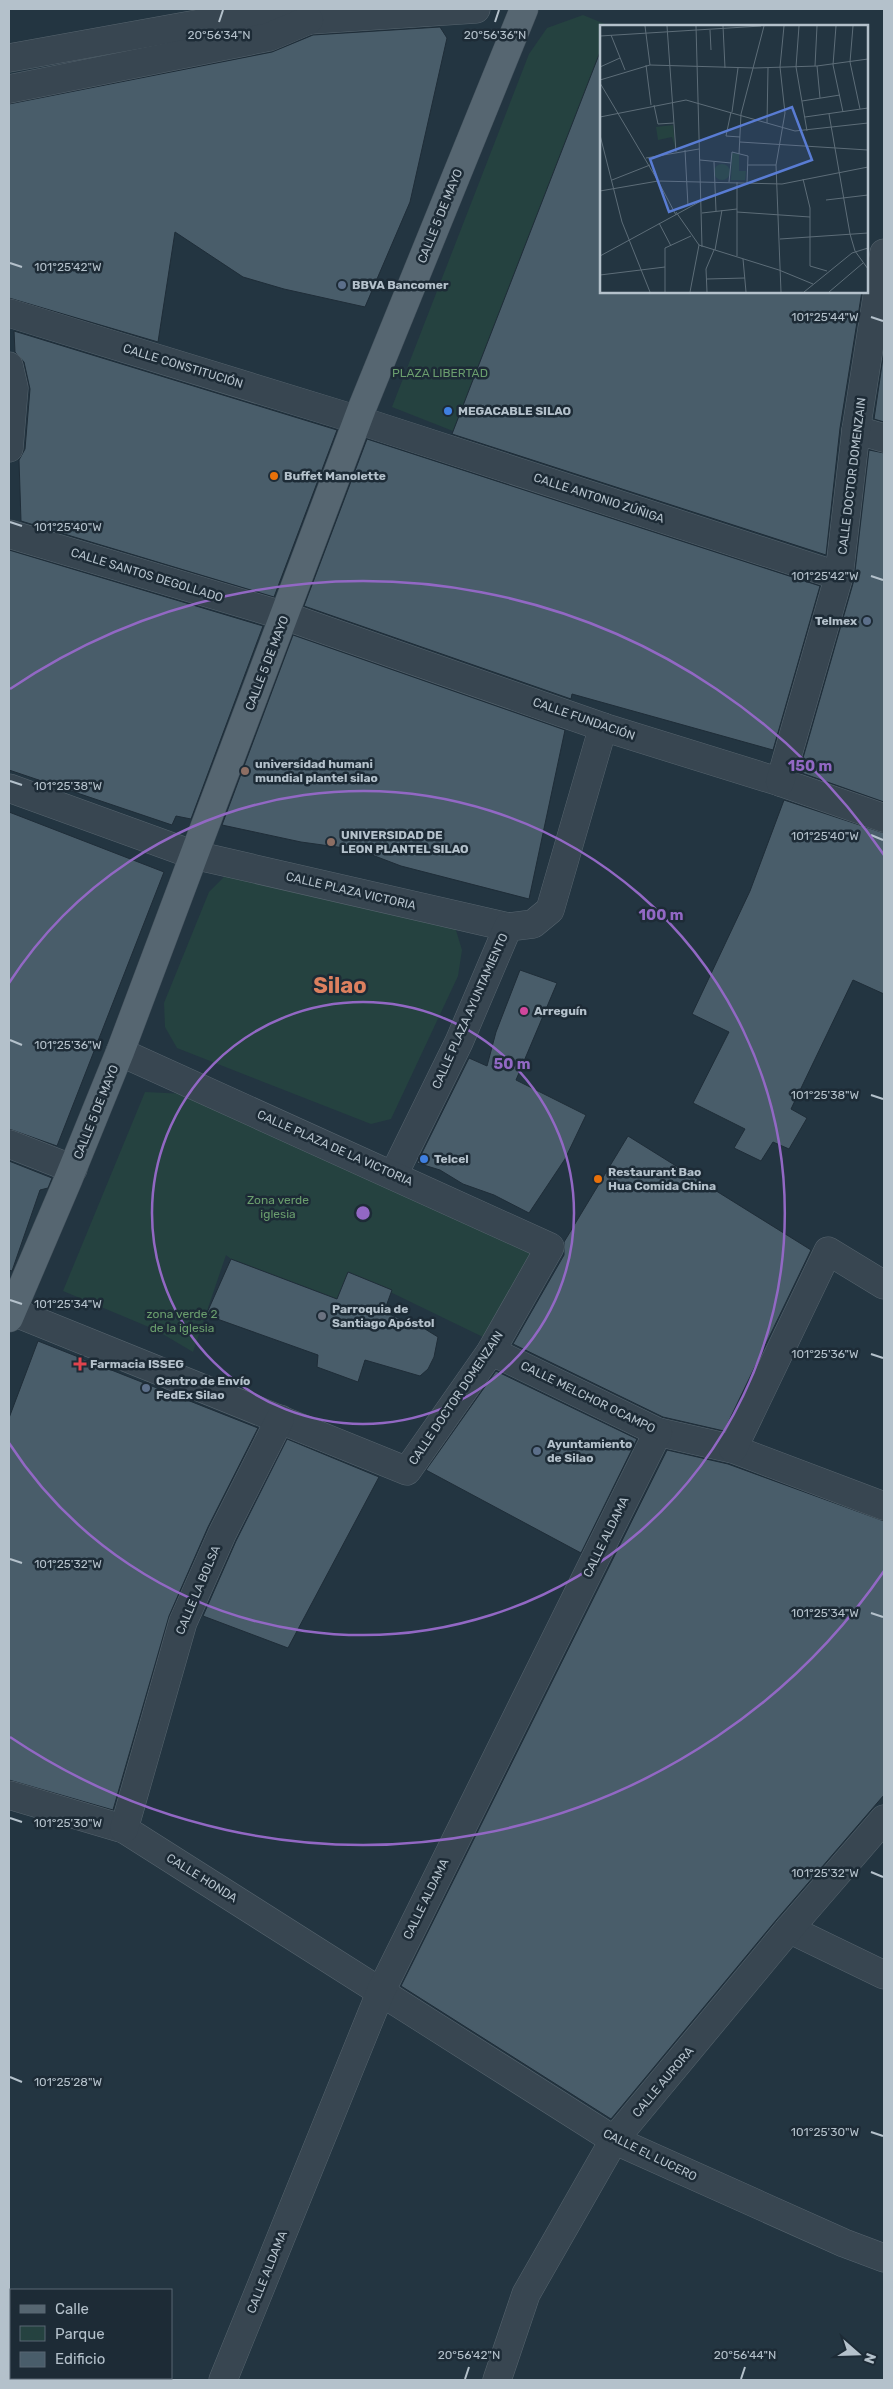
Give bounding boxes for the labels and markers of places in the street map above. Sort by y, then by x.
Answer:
place label: BBVA Bancomer [352,278,449,292]
marker: BBVA Bancomer [336,279,348,291]
place label: MEGACABLE SILAO [458,404,571,418]
marker: MEGACABLE SILAO [442,405,454,417]
place label: Buffet Manolette [284,469,386,483]
marker: Buffet Manolette [268,470,280,482]
place label: Telmex [815,614,857,628]
marker: Telmex [861,615,873,627]
place label: universidad humani mundial plantel silao [255,757,378,785]
marker: universidad humani mundial plantel silao [239,765,251,777]
place label: UNIVERSIDAD DE LEON PLANTEL SILAO [341,828,469,856]
marker: UNIVERSIDAD DE LEON PLANTEL SILAO [325,836,337,848]
place label: Arreguín [534,1004,587,1018]
marker: Arreguín [518,1005,530,1017]
place label: Telcel [434,1152,469,1166]
marker: Telcel [418,1153,430,1165]
place label: Restaurant Bao Hua Comida China [608,1165,716,1193]
marker: Restaurant Bao Hua Comida China [592,1173,604,1185]
centre of rings [354,1204,372,1222]
place label: Parroquia de Santiago Apóstol [332,1302,434,1330]
marker: Parroquia de Santiago Apóstol [316,1310,328,1322]
place label: Farmacia ISSEG [90,1357,184,1371]
marker: Farmacia ISSEG [74,1358,86,1370]
place label: Centro de Envío FedEx Silao [156,1374,250,1402]
marker: Centro de Envío FedEx Silao [140,1382,152,1394]
place label: Ayuntamiento de Silao [547,1437,632,1465]
marker: Ayuntamiento de Silao [531,1445,543,1457]

